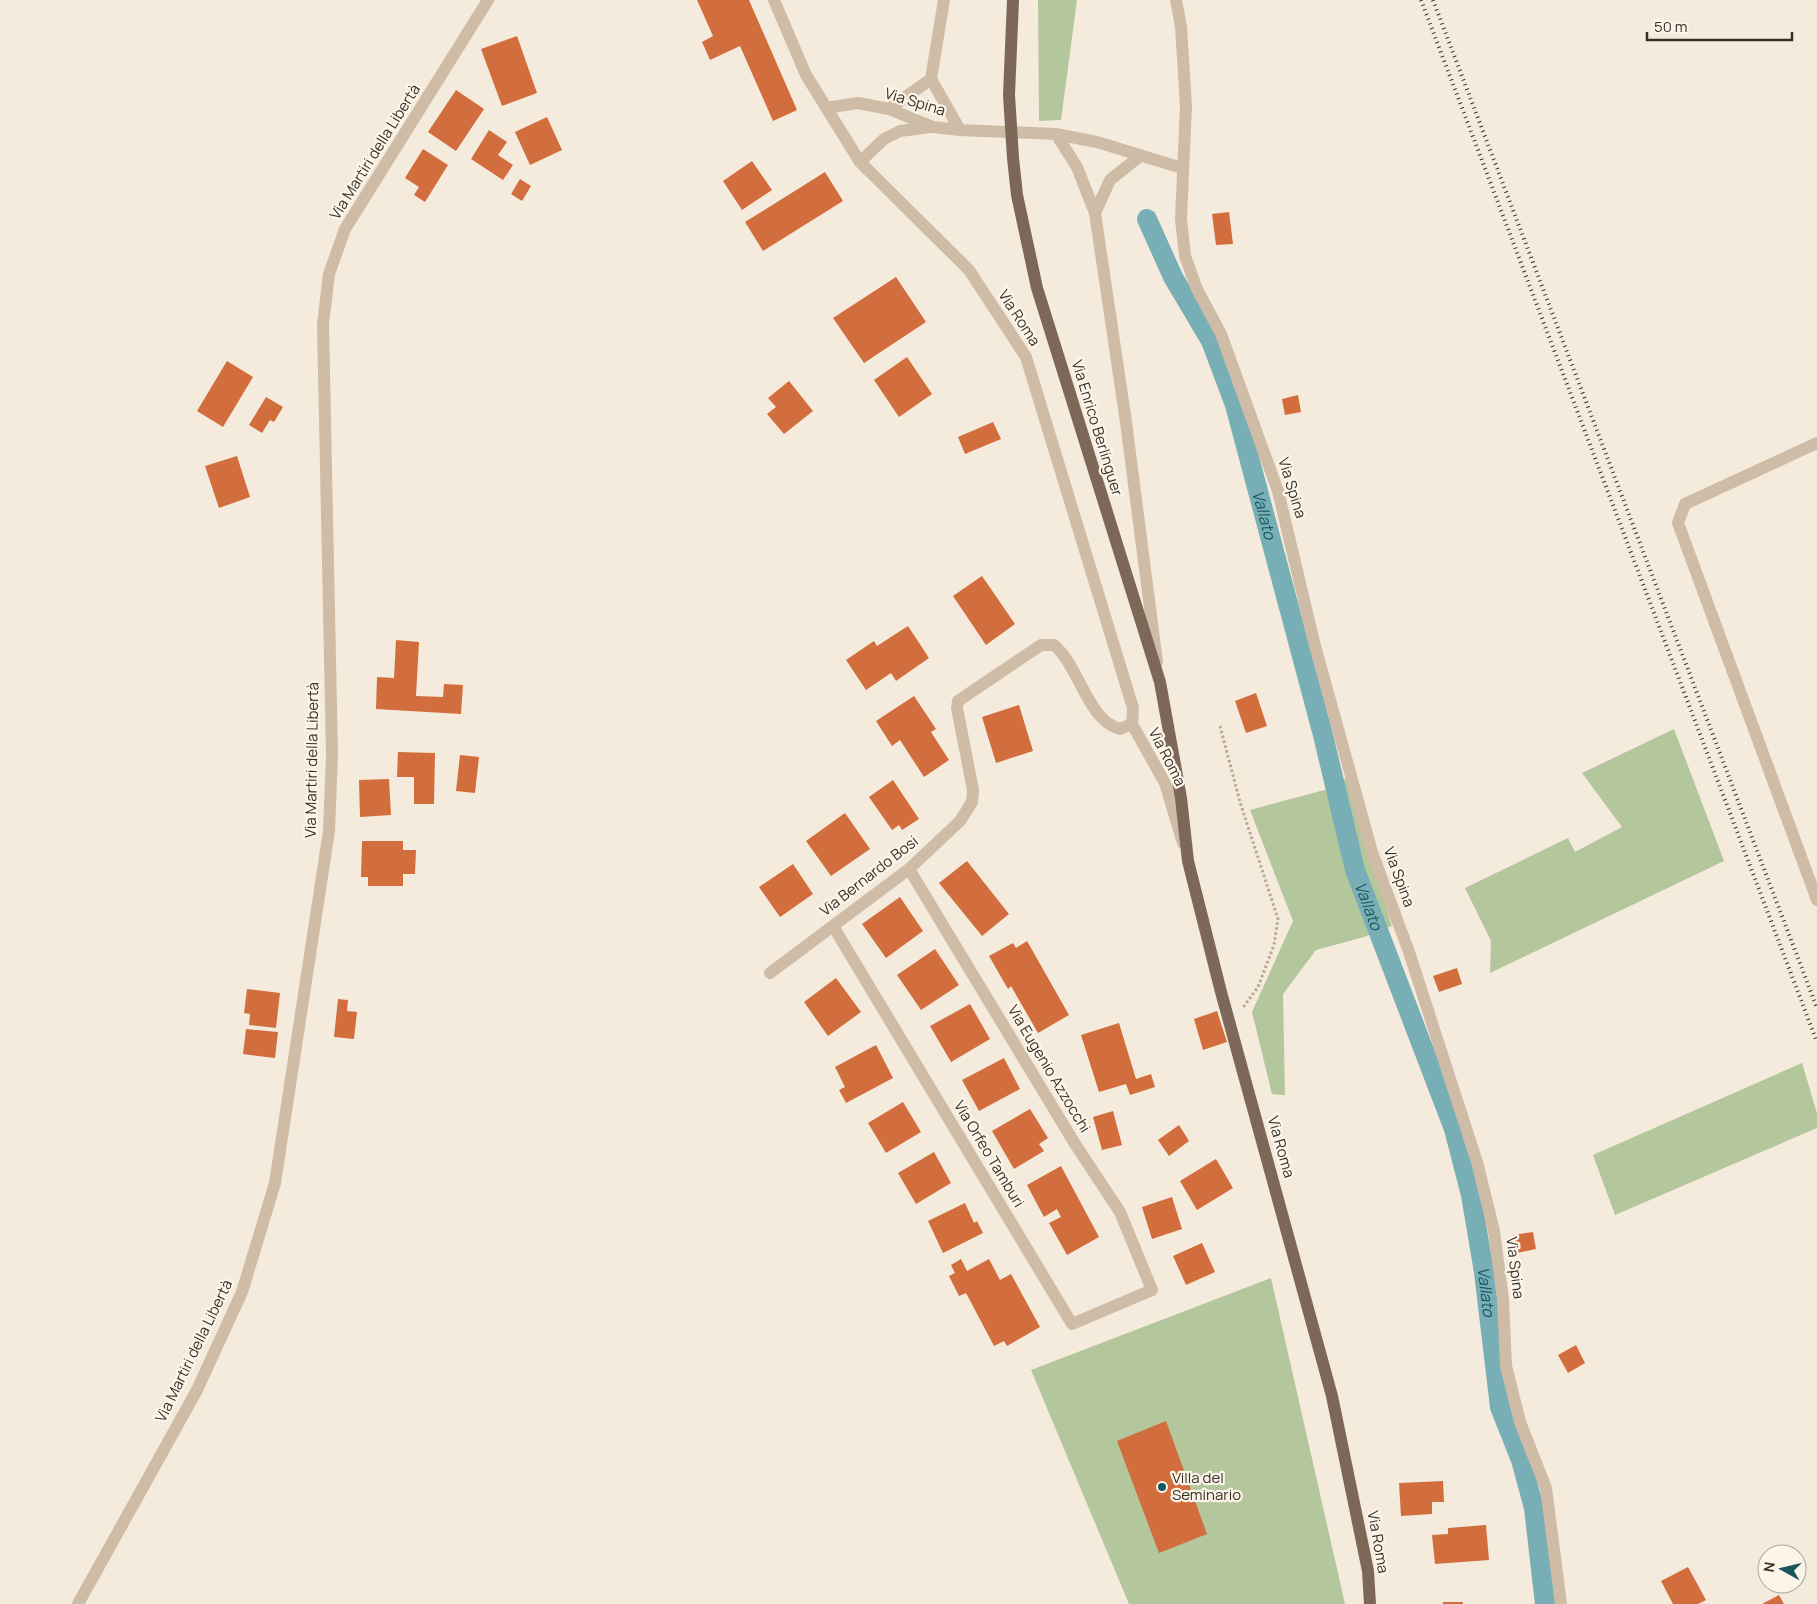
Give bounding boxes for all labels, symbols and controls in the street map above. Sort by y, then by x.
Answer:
scale bar [1647,10,1792,42]
text: 50 m [1654,16,1688,37]
street label: Via Martiri della Libertà [324,80,425,223]
street label: Via Spina [882,82,948,121]
street label: Via Roma [993,286,1045,350]
street label: Via Enrico Berlinguer [1067,357,1128,499]
street label: Via Spina [1273,455,1312,521]
water label: Vallato [1247,488,1282,543]
street label: Via Martiri della Libertà [300,682,323,838]
street label: Via Roma [1144,724,1191,790]
street label: Via Bernardo Bosi [815,831,922,921]
street label: Via Spina [1379,844,1420,910]
water label: Vallato [1350,879,1388,934]
street label: Via Eugenio Azzocchi [1003,1001,1096,1136]
street label: Via Orfeo Tamburi [949,1096,1030,1211]
street label: Via Roma [1263,1114,1300,1180]
street label: Via Spina [1501,1236,1530,1300]
water label: Vallato [1472,1265,1500,1319]
street label: Via Martiri della Libertà [150,1276,237,1425]
place label: Villa del Seminario [1172,1467,1241,1505]
marker: Villa del Seminario [1156,1481,1168,1493]
street label: Via Roma [1363,1509,1394,1575]
north arrow [1757,1544,1807,1594]
text: N [1759,1561,1779,1573]

